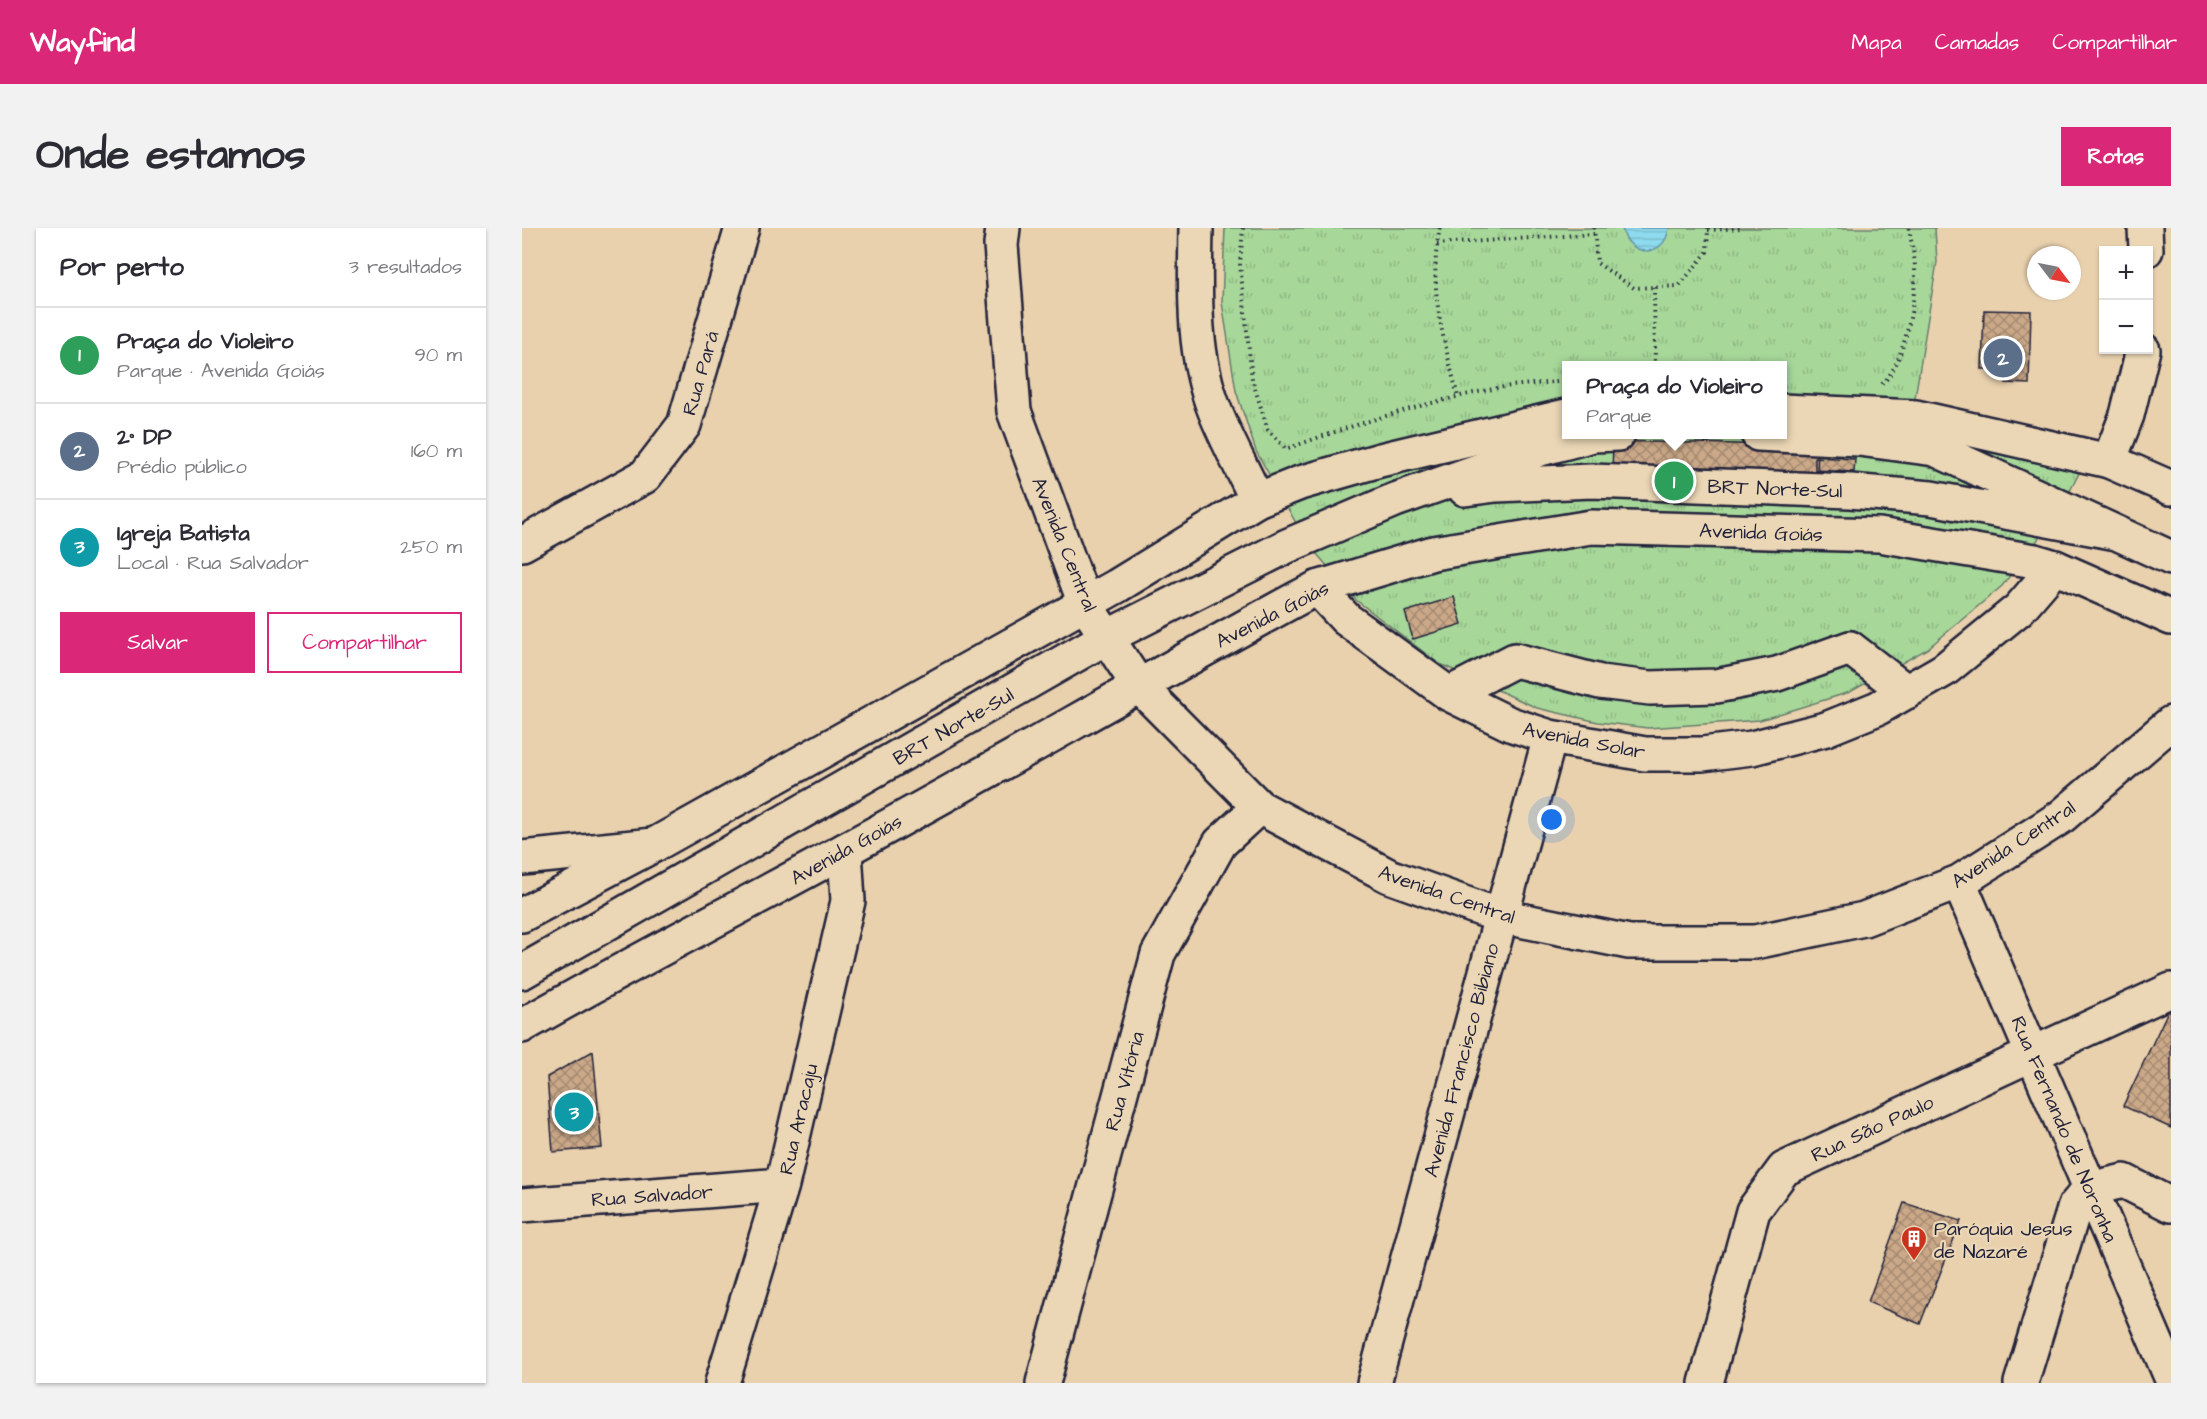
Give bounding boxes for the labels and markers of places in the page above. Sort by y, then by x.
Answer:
pin: 2 [1984,336,2022,380]
pin: 1 [1654,458,1694,504]
pin: 3 [554,1090,594,1134]
place label: Paróquia Jesus de Nazaré [1934,1215,2073,1266]
building icon: Paróquia Jesus de Nazaré [1899,1224,1929,1262]

